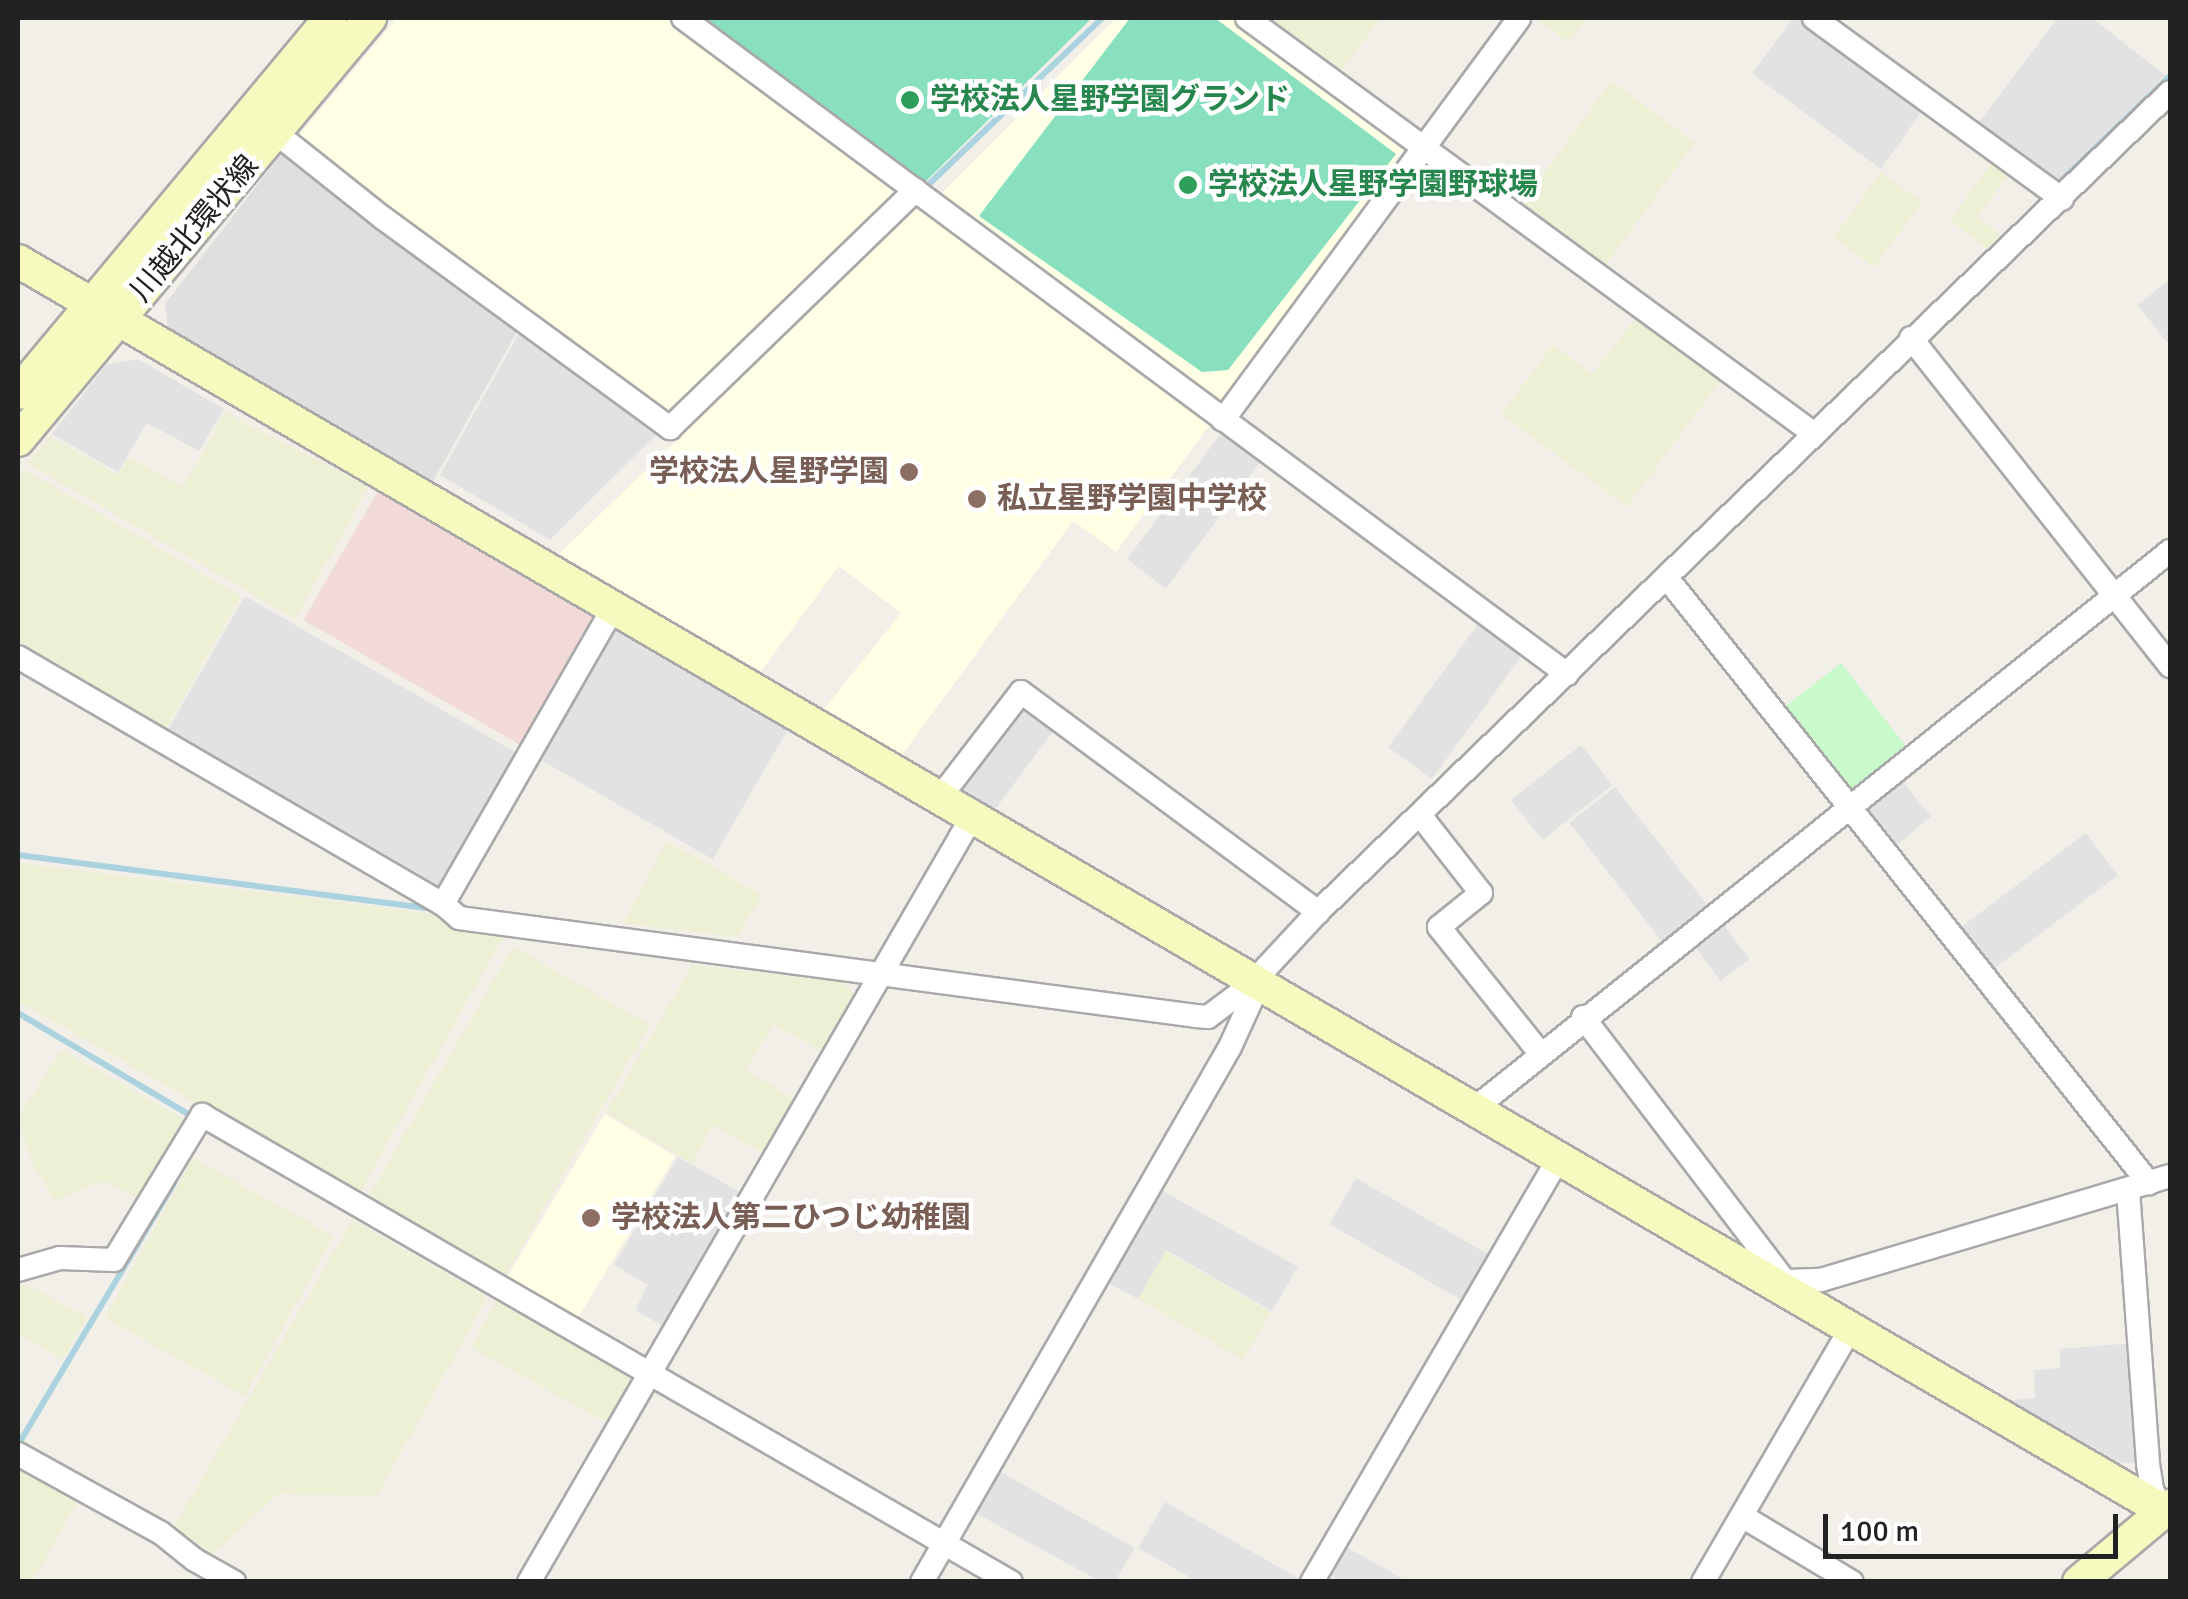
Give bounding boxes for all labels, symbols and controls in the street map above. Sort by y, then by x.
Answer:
place label: 学校法人星野学園グランド [930,82,1290,118]
marker: 学校法人星野学園グランド [899,89,921,111]
street label: 川越北環状線 [123,148,267,310]
place label: 学校法人星野学園野球場 [1208,167,1538,203]
marker: 学校法人星野学園野球場 [1177,174,1199,196]
place label: 学校法人星野学園 [649,454,889,490]
marker: 学校法人星野学園 [898,461,920,483]
place label: 私立星野学園中学校 [997,481,1267,517]
marker: 私立星野学園中学校 [966,488,988,510]
place label: 学校法人第二ひつじ幼稚園 [611,1200,971,1236]
marker: 学校法人第二ひつじ幼稚園 [580,1207,602,1229]
scale bar [1828,1494,2123,1556]
text: 100 m [1840,1513,1919,1550]

